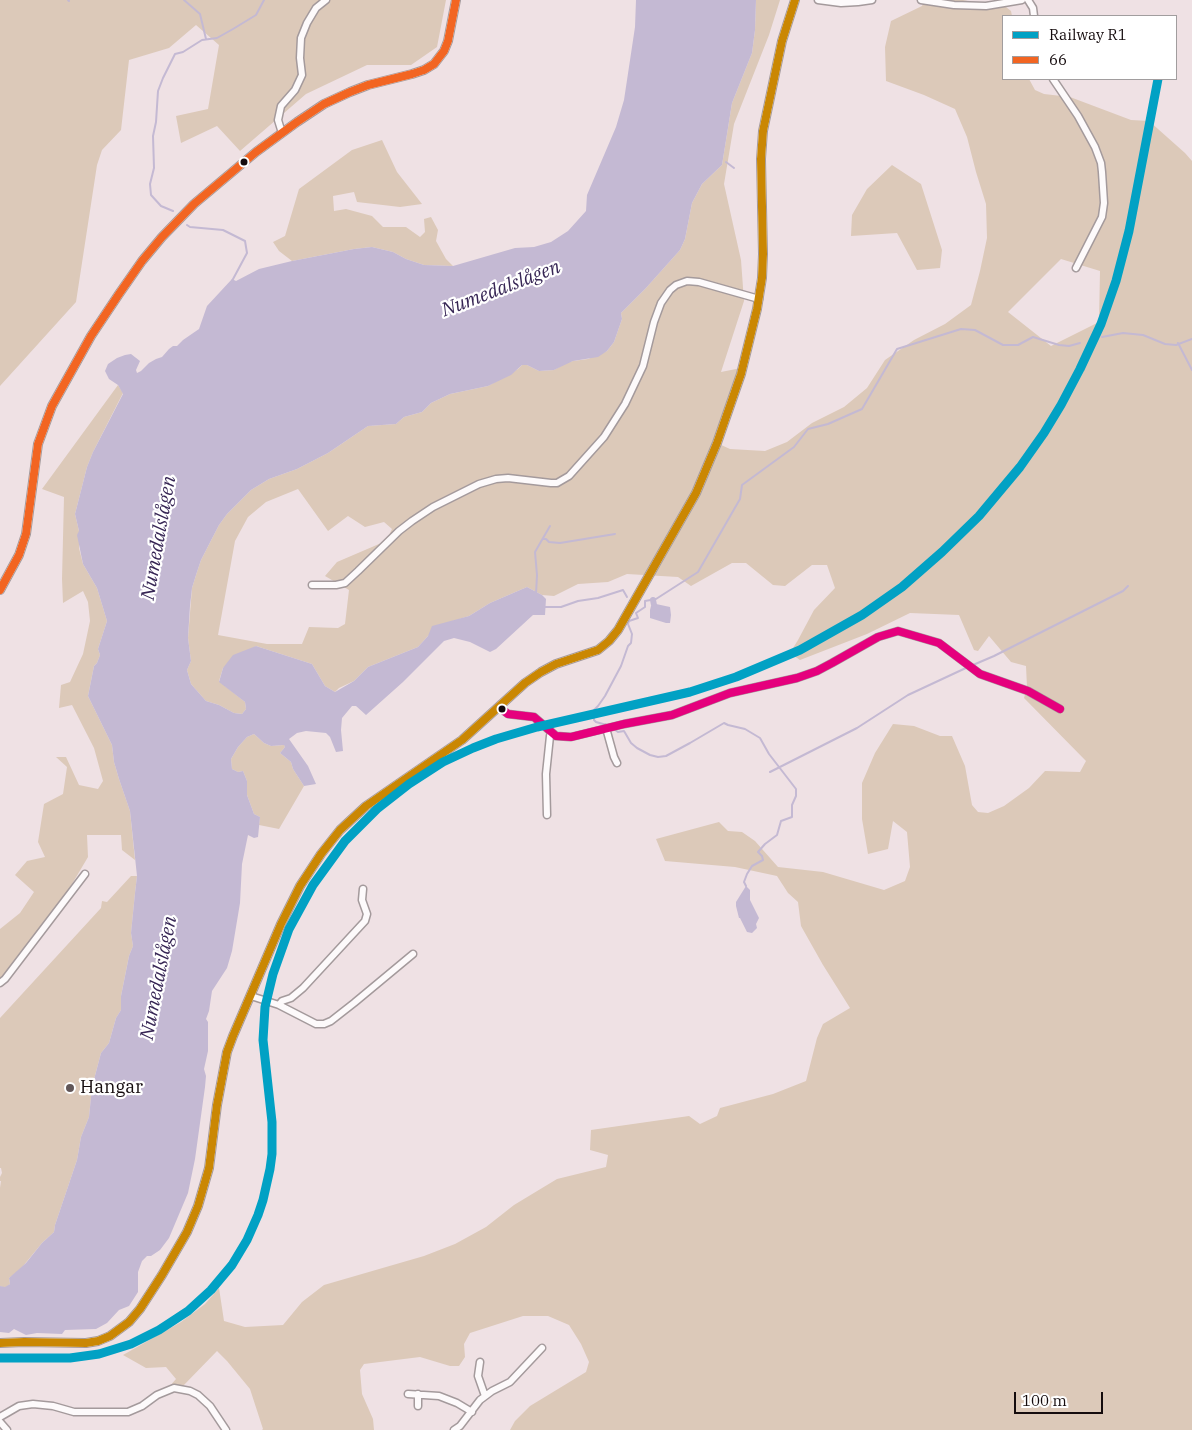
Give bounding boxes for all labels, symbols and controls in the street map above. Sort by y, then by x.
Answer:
legend [1002,15,1177,80]
text: Railway R1 [1049,25,1127,44]
text: 66 [1049,50,1067,69]
unlabelled marker [239,157,249,167]
water label: Numedalslågen [438,256,564,322]
water label: Numedalslågen [137,474,181,602]
unlabelled marker [497,704,507,714]
water label: Numedalslågen [136,914,182,1042]
place label: Hangar [80,1077,143,1099]
marker: Hangar [64,1082,76,1094]
scale bar [1017,1382,1106,1414]
text: 100 m [1022,1391,1067,1410]

